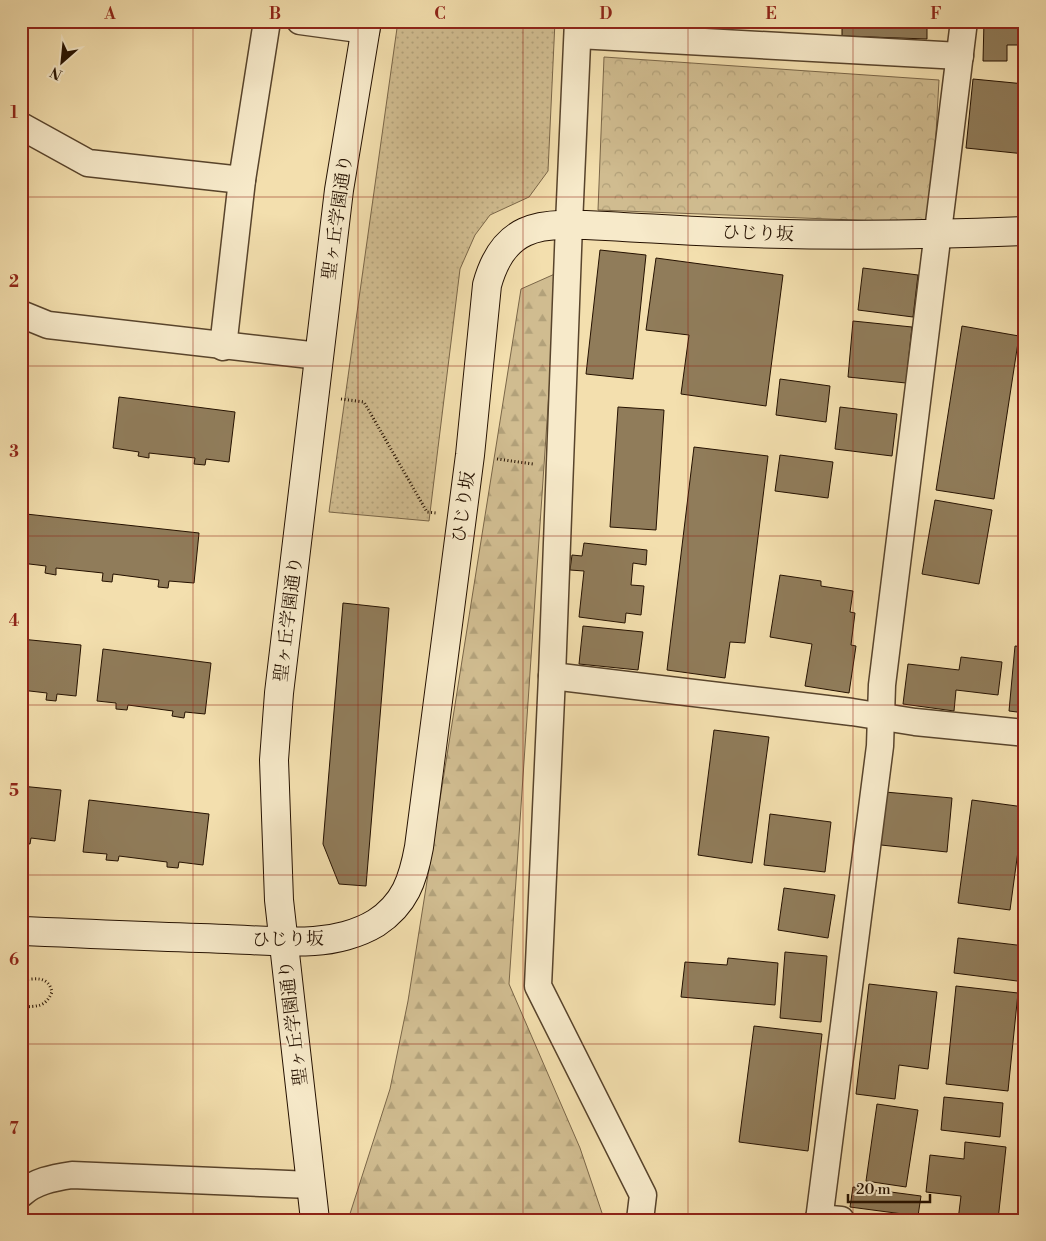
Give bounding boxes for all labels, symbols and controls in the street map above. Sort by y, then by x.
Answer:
text: A [103,4,116,24]
text: B [269,4,281,24]
text: C [434,4,446,24]
text: D [600,4,613,24]
text: E [765,4,777,24]
text: F [930,4,942,24]
north arrow [38,38,88,88]
text: N [48,62,66,83]
text: 1 [10,103,18,123]
street label: 聖ヶ丘学園通り [317,153,358,281]
street label: ひじり坂 [722,221,794,246]
text: 2 [9,272,19,292]
text: 3 [9,442,19,462]
street label: ひじり坂 [447,470,480,544]
street label: 聖ヶ丘学園通り [269,555,308,683]
text: 4 [9,611,20,631]
text: 5 [9,781,19,801]
street label: ひじり坂 [252,927,324,952]
text: 6 [9,950,19,970]
street label: 聖ヶ丘学園通り [274,959,313,1087]
text: 7 [9,1119,19,1139]
scale bar [848,1171,931,1203]
text: 20 m [856,1180,891,1199]

